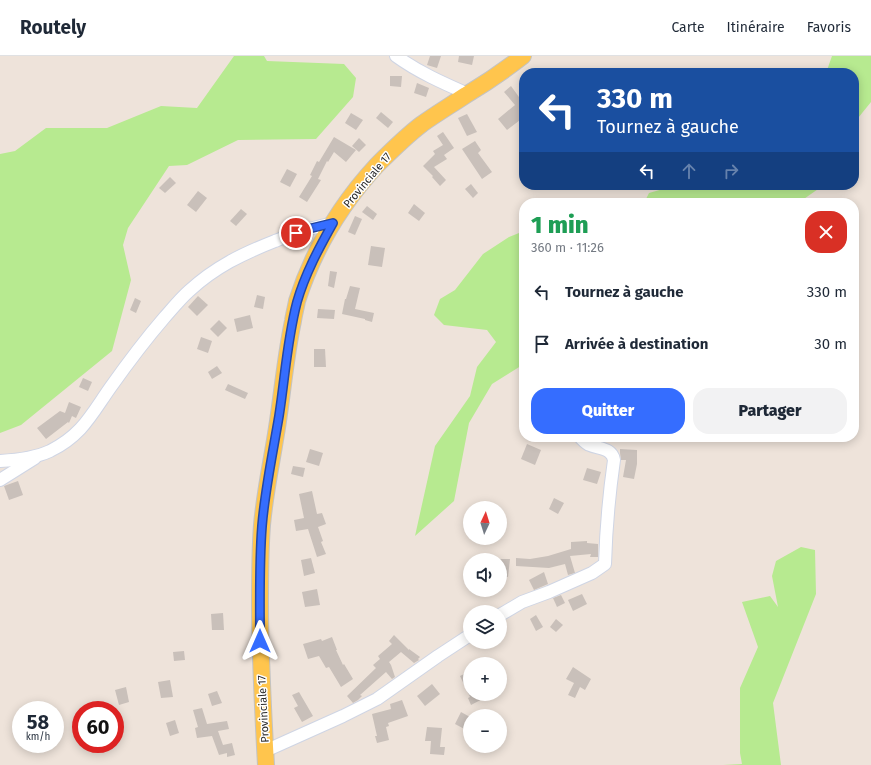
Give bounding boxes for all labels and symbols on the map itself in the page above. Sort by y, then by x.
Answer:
street label: Provinciale 17 [341,150,394,210]
pin [279,216,313,250]
north arrow [463,501,507,545]
position arrow [239,620,281,662]
street label: Provinciale 17 [255,675,272,743]
speed limit sign: 60 [72,701,124,753]

